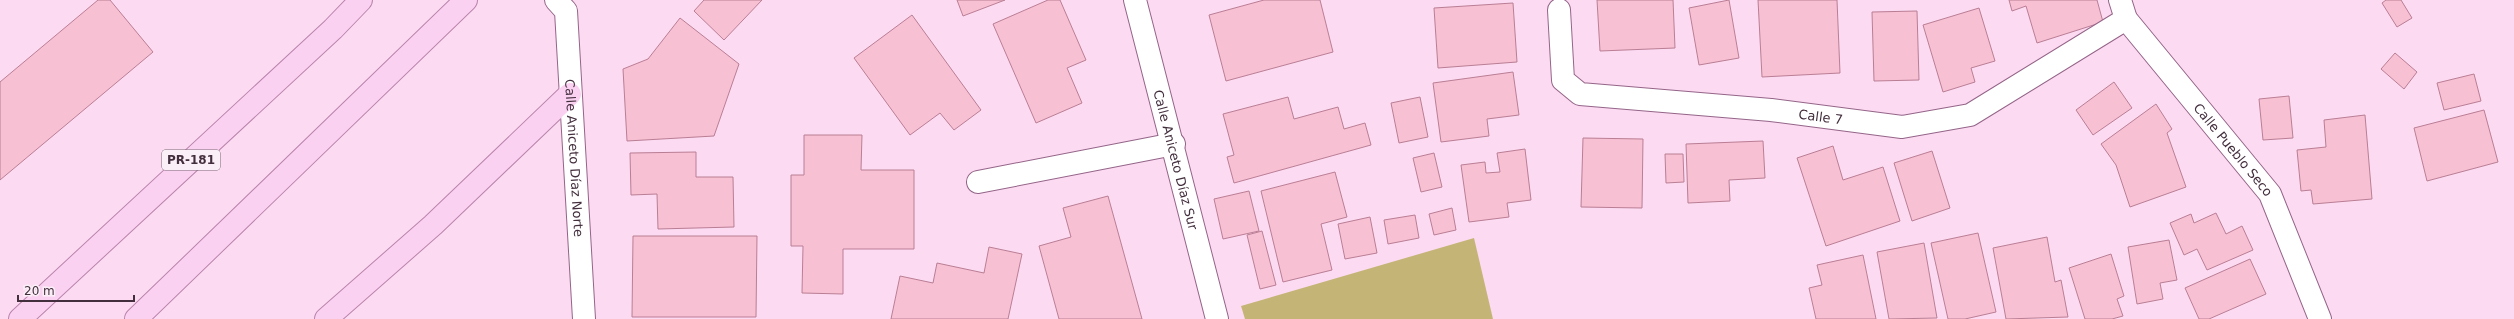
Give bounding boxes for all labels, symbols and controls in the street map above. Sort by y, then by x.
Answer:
street label: Calle Aniceto Díaz Norte [562,78,587,237]
street label: Calle Aniceto Díaz Sur [1151,88,1201,232]
street label: Calle Pueblo Seco [2191,100,2276,199]
street label: Calle 7 [1798,106,1844,127]
road number: PR-181 [162,150,220,170]
scale bar [18,277,134,303]
text: 20 m [24,284,55,298]

